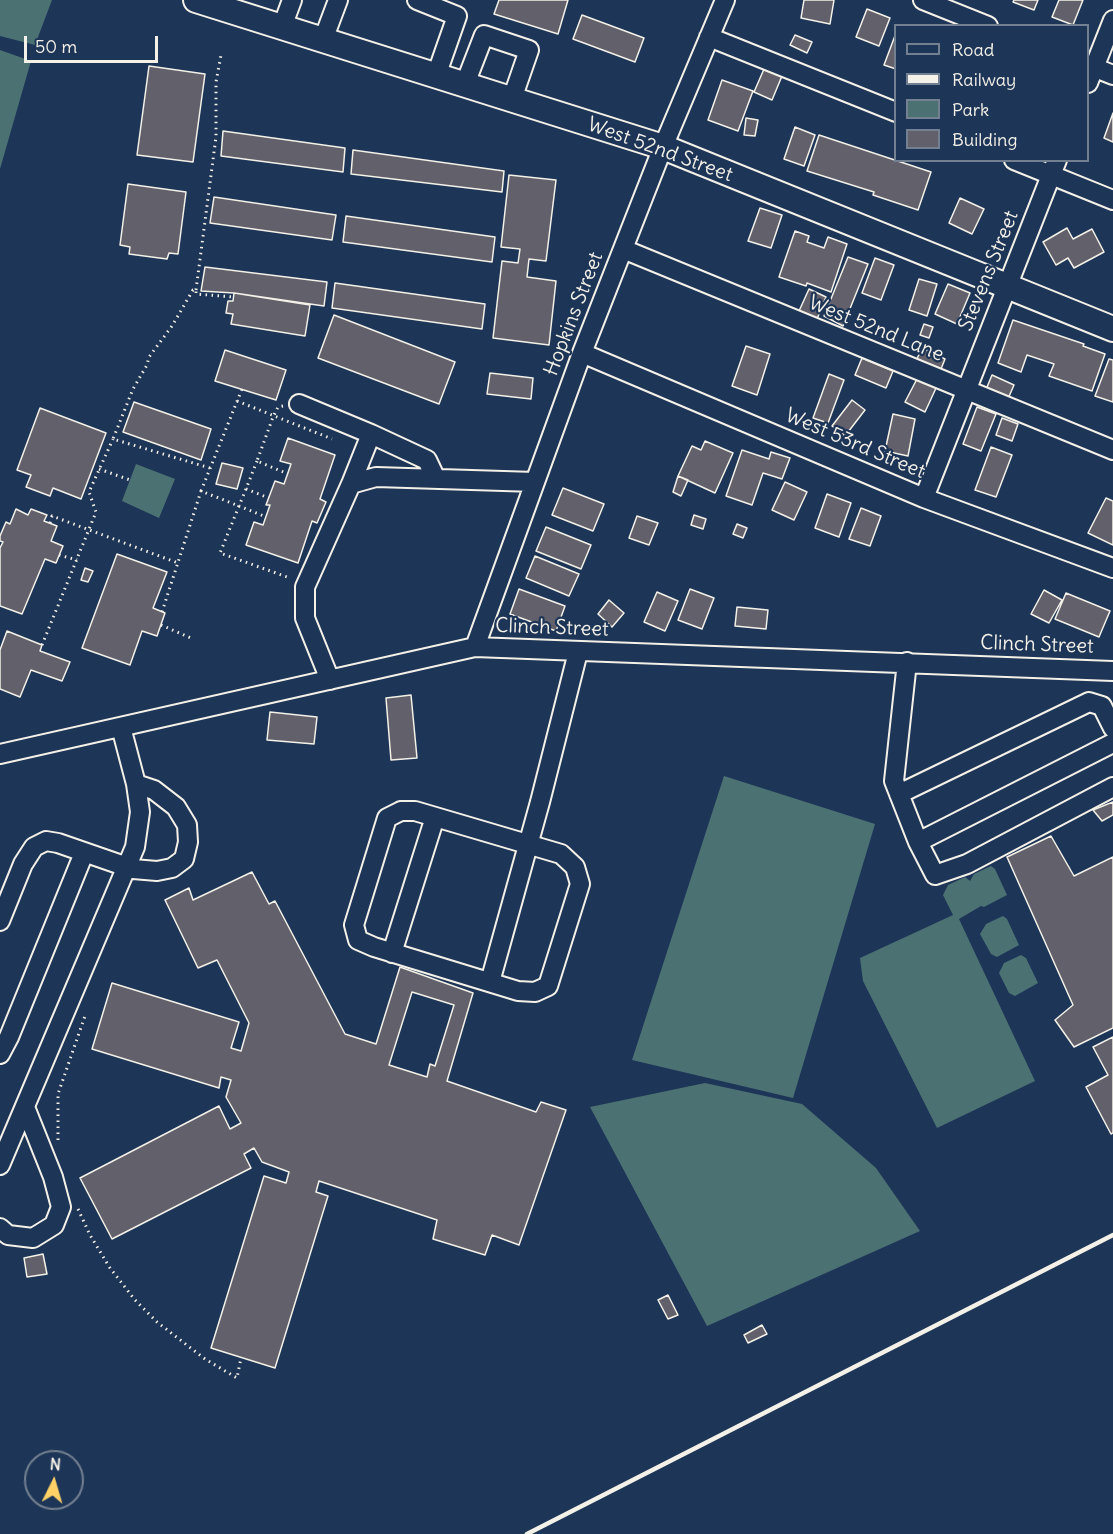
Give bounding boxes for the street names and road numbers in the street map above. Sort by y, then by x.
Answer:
street label: West 52nd Street [584,113,736,187]
street label: Stevens Street [954,207,1024,335]
street label: Hopkins Street [539,249,609,379]
street label: West 52nd Lane [805,291,947,367]
street label: West 53rd Street [781,404,929,484]
street label: Clinch Street [495,614,609,642]
street label: Clinch Street [980,631,1094,659]

